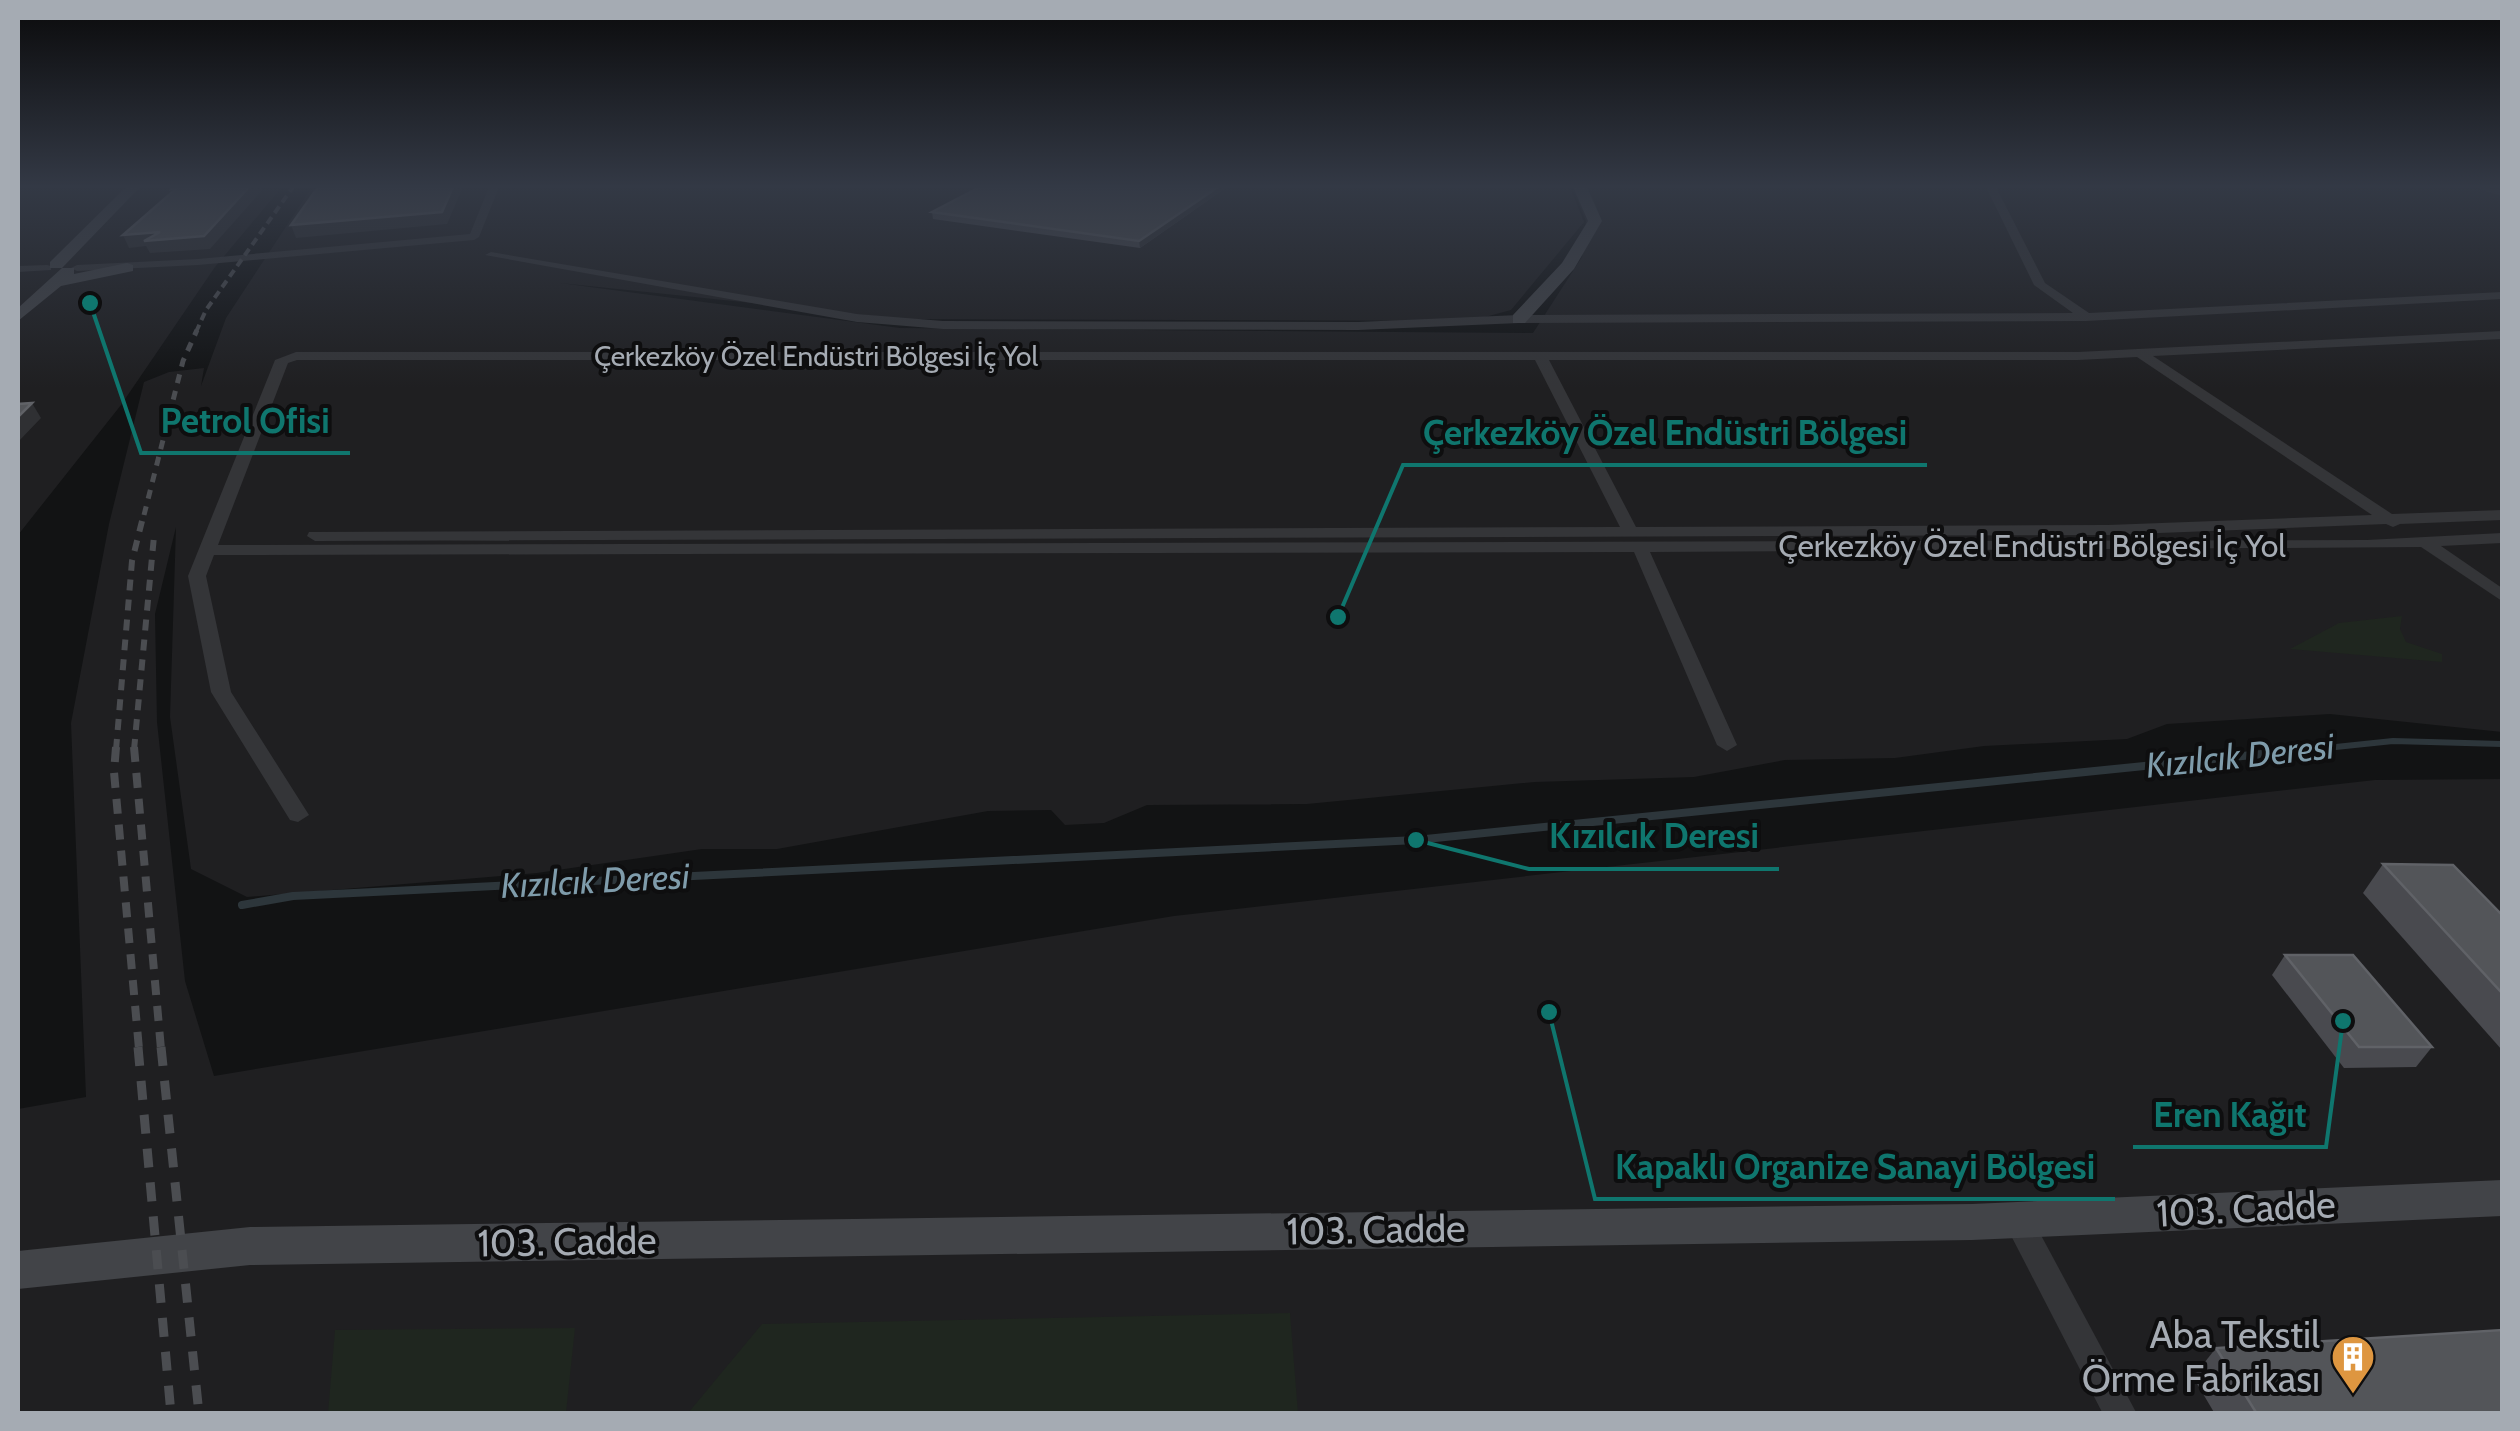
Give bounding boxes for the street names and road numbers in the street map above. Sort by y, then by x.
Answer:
street label: Çerkezköy Özel Endüstri Bölgesi İç Yol [594,339,1038,373]
street label: Çerkezköy Özel Endüstri Bölgesi İç Yol [1778,526,2286,565]
street label: 103. Cadde [2155,1180,2337,1237]
street label: 103. Cadde [1286,1204,1466,1255]
street label: 103. Cadde [477,1216,657,1267]

